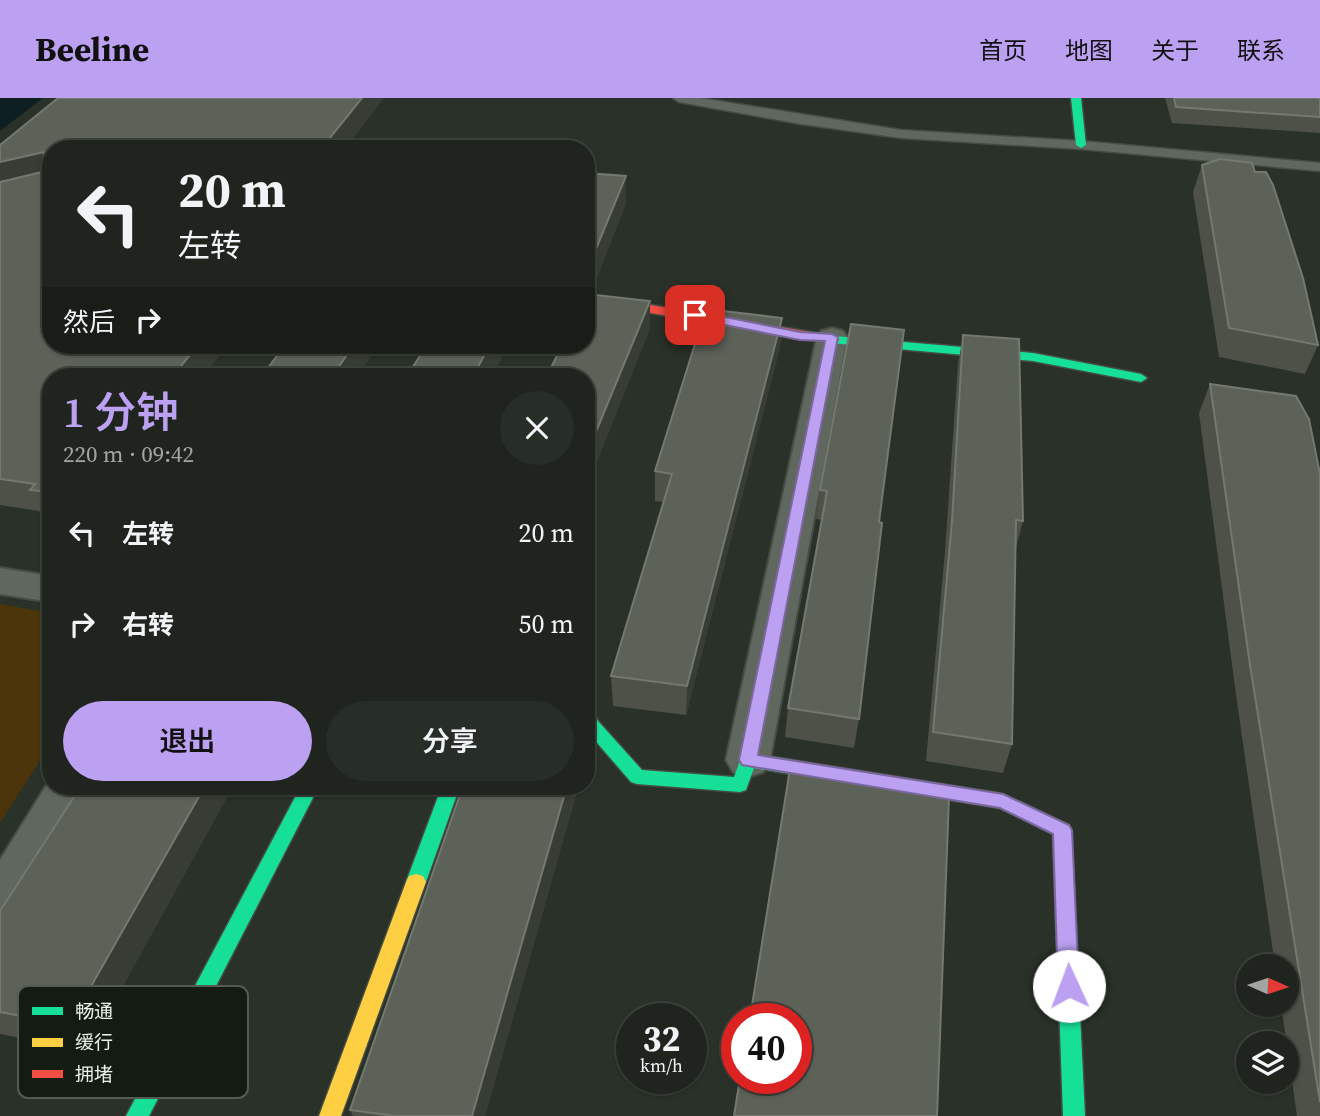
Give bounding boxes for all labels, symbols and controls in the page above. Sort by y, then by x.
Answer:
text: Beeline [35,27,149,72]
text: 首页 [979,34,1027,67]
text: 地图 [1065,34,1113,67]
text: 关于 [1151,34,1199,67]
text: 联系 [1237,34,1285,67]
text: 20 m [178,156,286,223]
icon: left [63,168,154,259]
text: 左转 [178,224,242,268]
pin [665,285,725,345]
icon: arrive [676,296,714,334]
icon: right [129,301,167,339]
text: 然后 [63,304,115,340]
text: 1 分钟 [63,383,178,441]
button: close [500,391,574,465]
text: 220 m · 09:42 [63,438,194,470]
icon: left [63,514,101,552]
text: 20 m [519,515,574,551]
text: 左转 [122,516,174,552]
icon: right [63,605,101,643]
text: 50 m [519,606,574,642]
text: 右转 [122,607,174,643]
button: 退出 [63,701,312,781]
button: 分享 [326,701,574,781]
position arrow [1032,949,1106,1023]
north arrow [1236,954,1298,1017]
map controls [1236,954,1299,1094]
legend [18,986,248,1098]
text: 畅通 [75,998,113,1024]
speed limit sign: 40 [721,1003,812,1094]
text: 32 [643,1015,680,1063]
text: 缓行 [75,1029,113,1055]
button: layers [1236,1031,1299,1094]
text: km/h [640,1053,683,1078]
text: 拥堵 [75,1061,113,1087]

